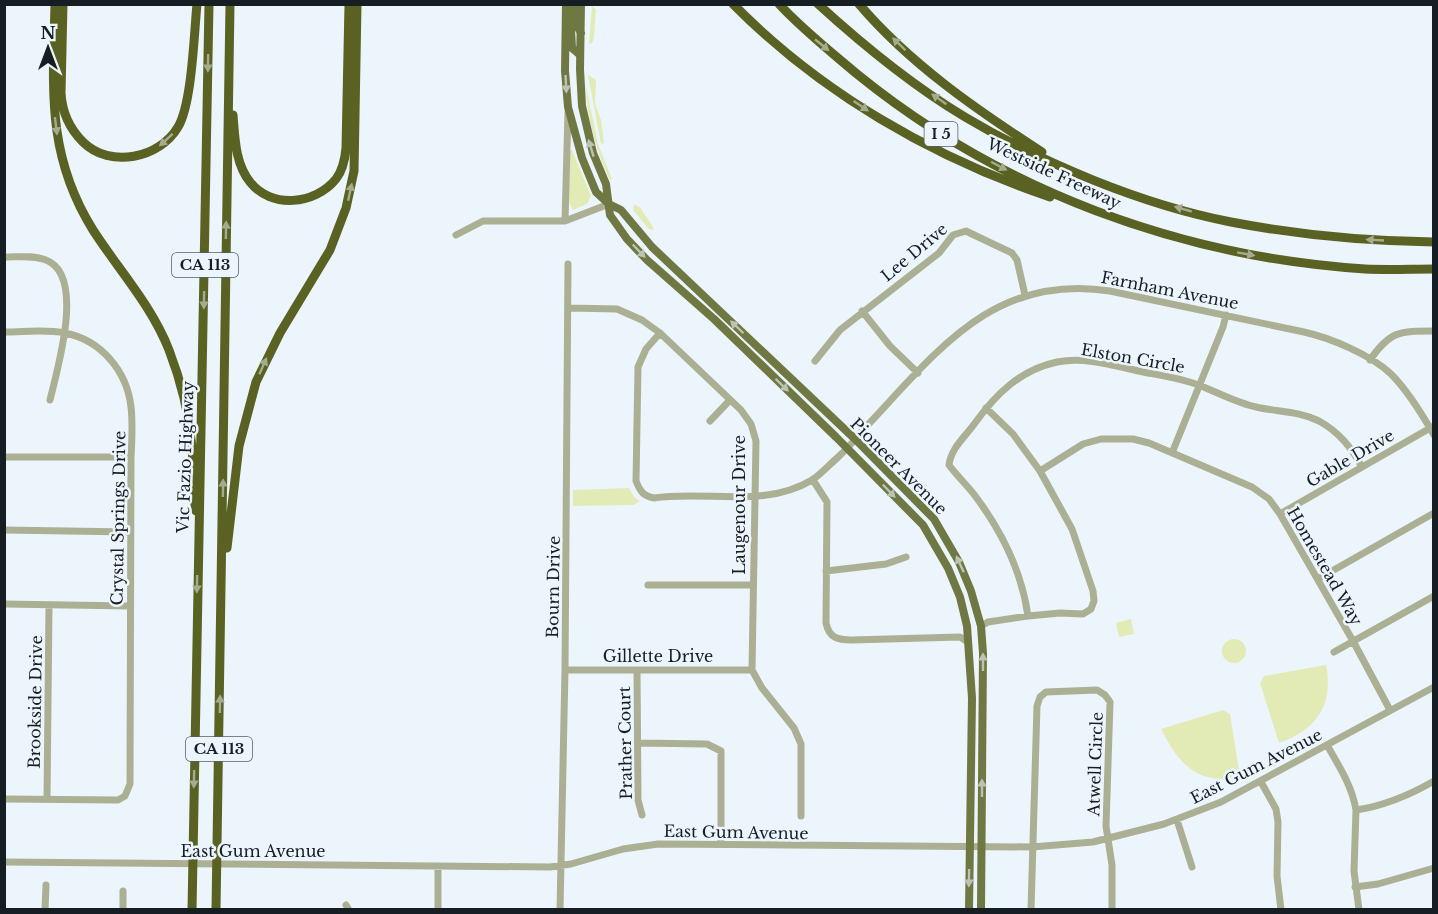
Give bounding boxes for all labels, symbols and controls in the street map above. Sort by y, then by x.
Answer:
north arrow [18,18,78,78]
text: N [40,23,56,43]
one-way arrow [814,38,829,50]
one-way arrow [893,38,907,52]
one-way arrow [203,53,213,72]
one-way arrow [561,74,570,93]
one-way arrow [931,94,947,105]
one-way arrow [853,100,869,111]
one-way arrow [51,116,60,135]
road number: I 5 [924,122,958,146]
one-way arrow [159,133,174,146]
street label: Westside Freeway [983,133,1125,213]
one-way arrow [586,139,595,157]
one-way arrow [991,161,1008,171]
one-way arrow [345,183,355,201]
one-way arrow [1174,204,1192,214]
street label: Lee Drive [877,219,951,285]
one-way arrow [221,221,231,240]
one-way arrow [1366,236,1385,245]
one-way arrow [632,244,646,258]
one-way arrow [1237,250,1256,259]
road number: CA 113 [172,253,238,277]
street label: Farnham Avenue [1100,267,1240,313]
one-way arrow [199,290,209,309]
one-way arrow [731,321,745,335]
street label: Elston Circle [1080,339,1186,377]
one-way arrow [259,357,268,374]
one-way arrow [774,377,788,391]
street label: Vic Fazio Highway [172,380,198,534]
street label: Pioneer Avenue [847,414,951,518]
street label: Gable Drive [1303,425,1397,491]
street label: Crystal Springs Drive [106,430,130,606]
street label: Laugenour Drive [729,435,749,575]
one-way arrow [218,479,228,498]
one-way arrow [882,484,896,498]
street label: Homestead Way [1283,503,1367,629]
street label: Bourn Drive [542,536,564,638]
one-way arrow [955,556,964,573]
one-way arrow [192,574,202,593]
street label: Brookside Drive [24,635,46,769]
street label: Gillette Drive [603,646,713,666]
one-way arrow [978,652,988,671]
street label: Prather Court [614,686,636,800]
one-way arrow [215,695,224,714]
street label: Atwell Circle [1083,711,1107,818]
street label: East Gum Avenue [1187,724,1325,808]
road number: CA 113 [186,737,252,761]
one-way arrow [189,769,199,788]
one-way arrow [978,779,987,798]
street label: East Gum Avenue [663,821,809,843]
street label: East Gum Avenue [180,841,326,861]
one-way arrow [964,868,974,887]

